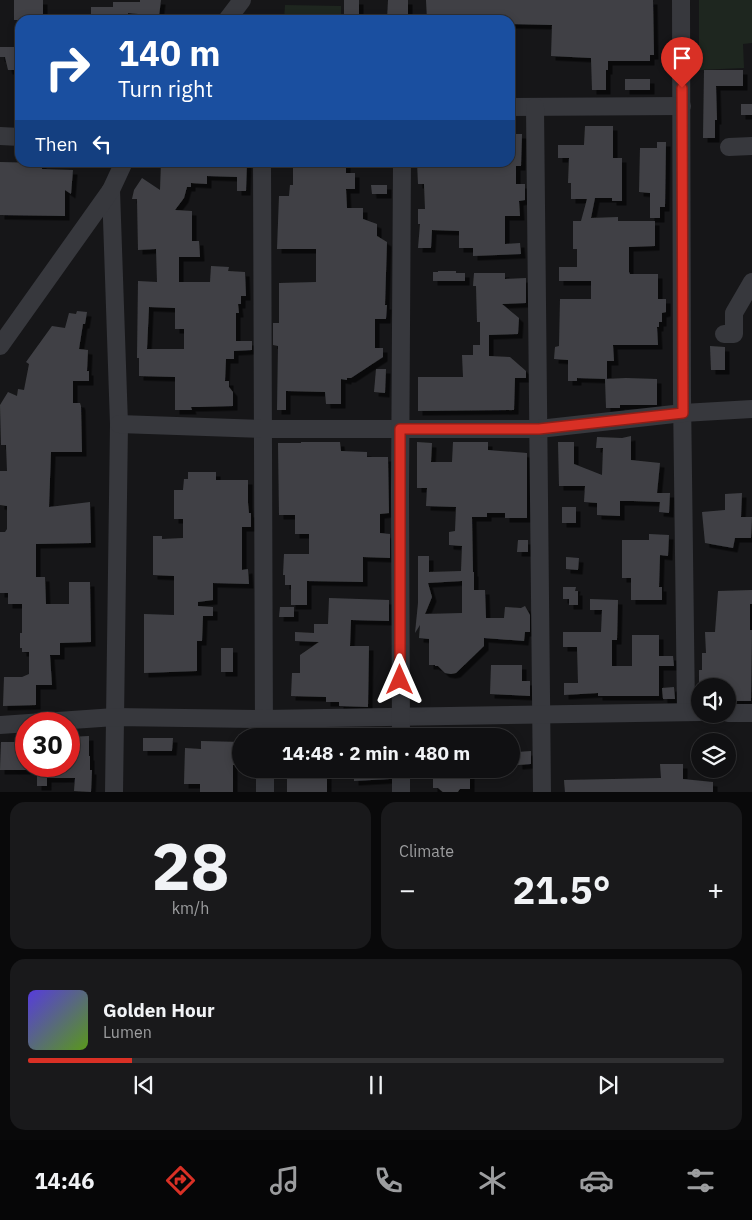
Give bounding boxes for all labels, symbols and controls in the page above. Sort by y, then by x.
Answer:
text: 140 m [118,30,221,76]
icon: right [35,35,100,100]
pin [661,37,703,88]
icon: arrive [668,44,696,72]
text: Turn right [118,74,213,103]
icon: left [88,130,116,158]
text: Then [35,132,78,156]
position arrow [373,653,425,705]
map controls [691,678,736,778]
button: sound [691,678,736,723]
speed limit sign: 30 [15,712,80,777]
button: layers [691,733,736,778]
text: 14:48 · 2 min · 480 m [282,741,470,765]
text: 28 [151,823,230,908]
text: Climate [399,841,454,861]
text: 21.5° [512,865,611,914]
text: − [399,871,416,908]
text: + [707,871,724,908]
text: km/h [172,898,209,918]
text: Golden Hour [103,998,215,1022]
text: Lumen [103,1022,152,1042]
icon: previous [130,1071,158,1099]
icon: pause [362,1071,390,1099]
icon: next [594,1071,622,1099]
icon: directions [163,1163,198,1198]
icon: music [267,1163,302,1198]
icon: phone [371,1163,406,1198]
icon: climate [475,1163,510,1198]
icon: car [579,1163,614,1198]
icon: filters [683,1163,718,1198]
text: 14:46 [34,1166,94,1195]

